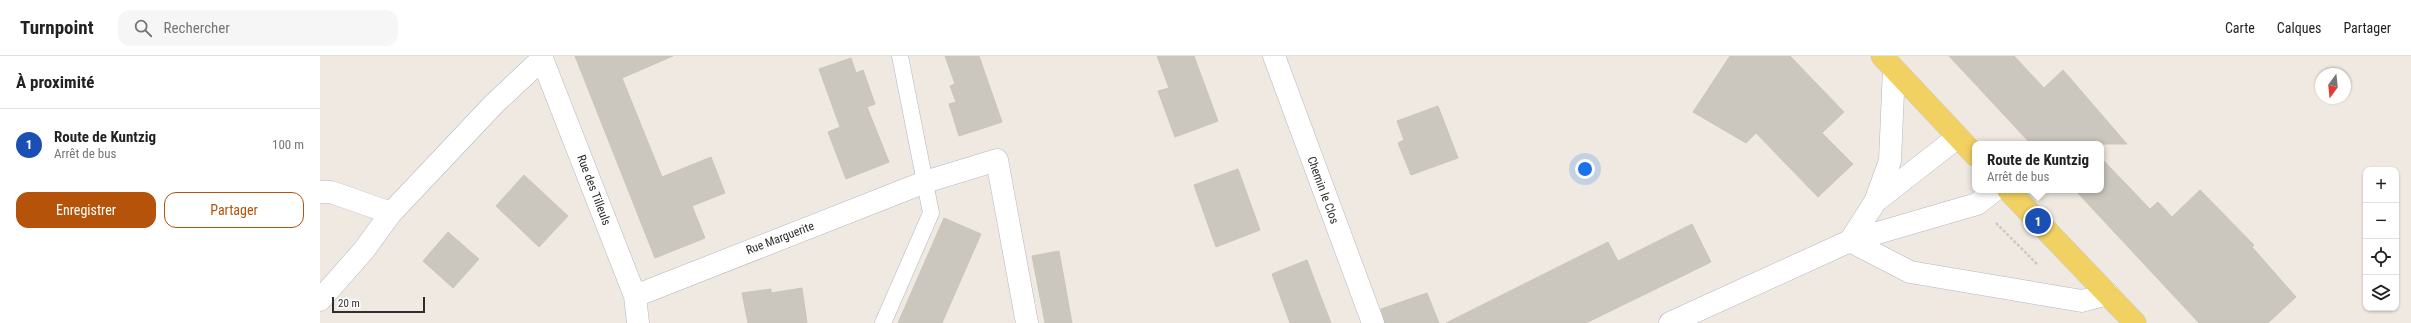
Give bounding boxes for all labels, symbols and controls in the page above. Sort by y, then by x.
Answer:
search box [118,10,398,46]
text: Turnpoint [20,16,94,39]
icon: search [132,17,154,39]
text: Rechercher [164,19,230,37]
text: Carte [2225,20,2255,36]
text: Calques [2277,20,2321,36]
text: Partager [2343,20,2391,36]
north arrow [2315,68,2351,104]
text: À proximité [16,72,94,92]
text: Route de Kuntzig [54,128,156,146]
text: 1 [26,137,32,152]
text: 100 m [272,137,304,152]
popup [1972,141,2104,193]
text: Arrêt de bus [54,146,116,161]
text: Route de Kuntzig [1987,151,2089,169]
street label: Rue des Tilleuls [574,153,614,227]
street label: Chemin le Clos [1304,154,1342,226]
your location [1575,159,1595,179]
map controls [2363,167,2399,311]
button: + [2363,167,2399,203]
text: Arrêt de bus [1987,169,2049,184]
button: Enregistrer [16,192,156,228]
button: Partager [164,192,304,228]
button: − [2363,203,2399,239]
pin: 1 [2025,206,2051,236]
street label: Rue Marguerite [744,218,816,257]
button: locate [2363,239,2399,275]
button: layers [2363,275,2399,311]
scale bar [332,295,425,314]
text: 20 m [338,297,360,310]

